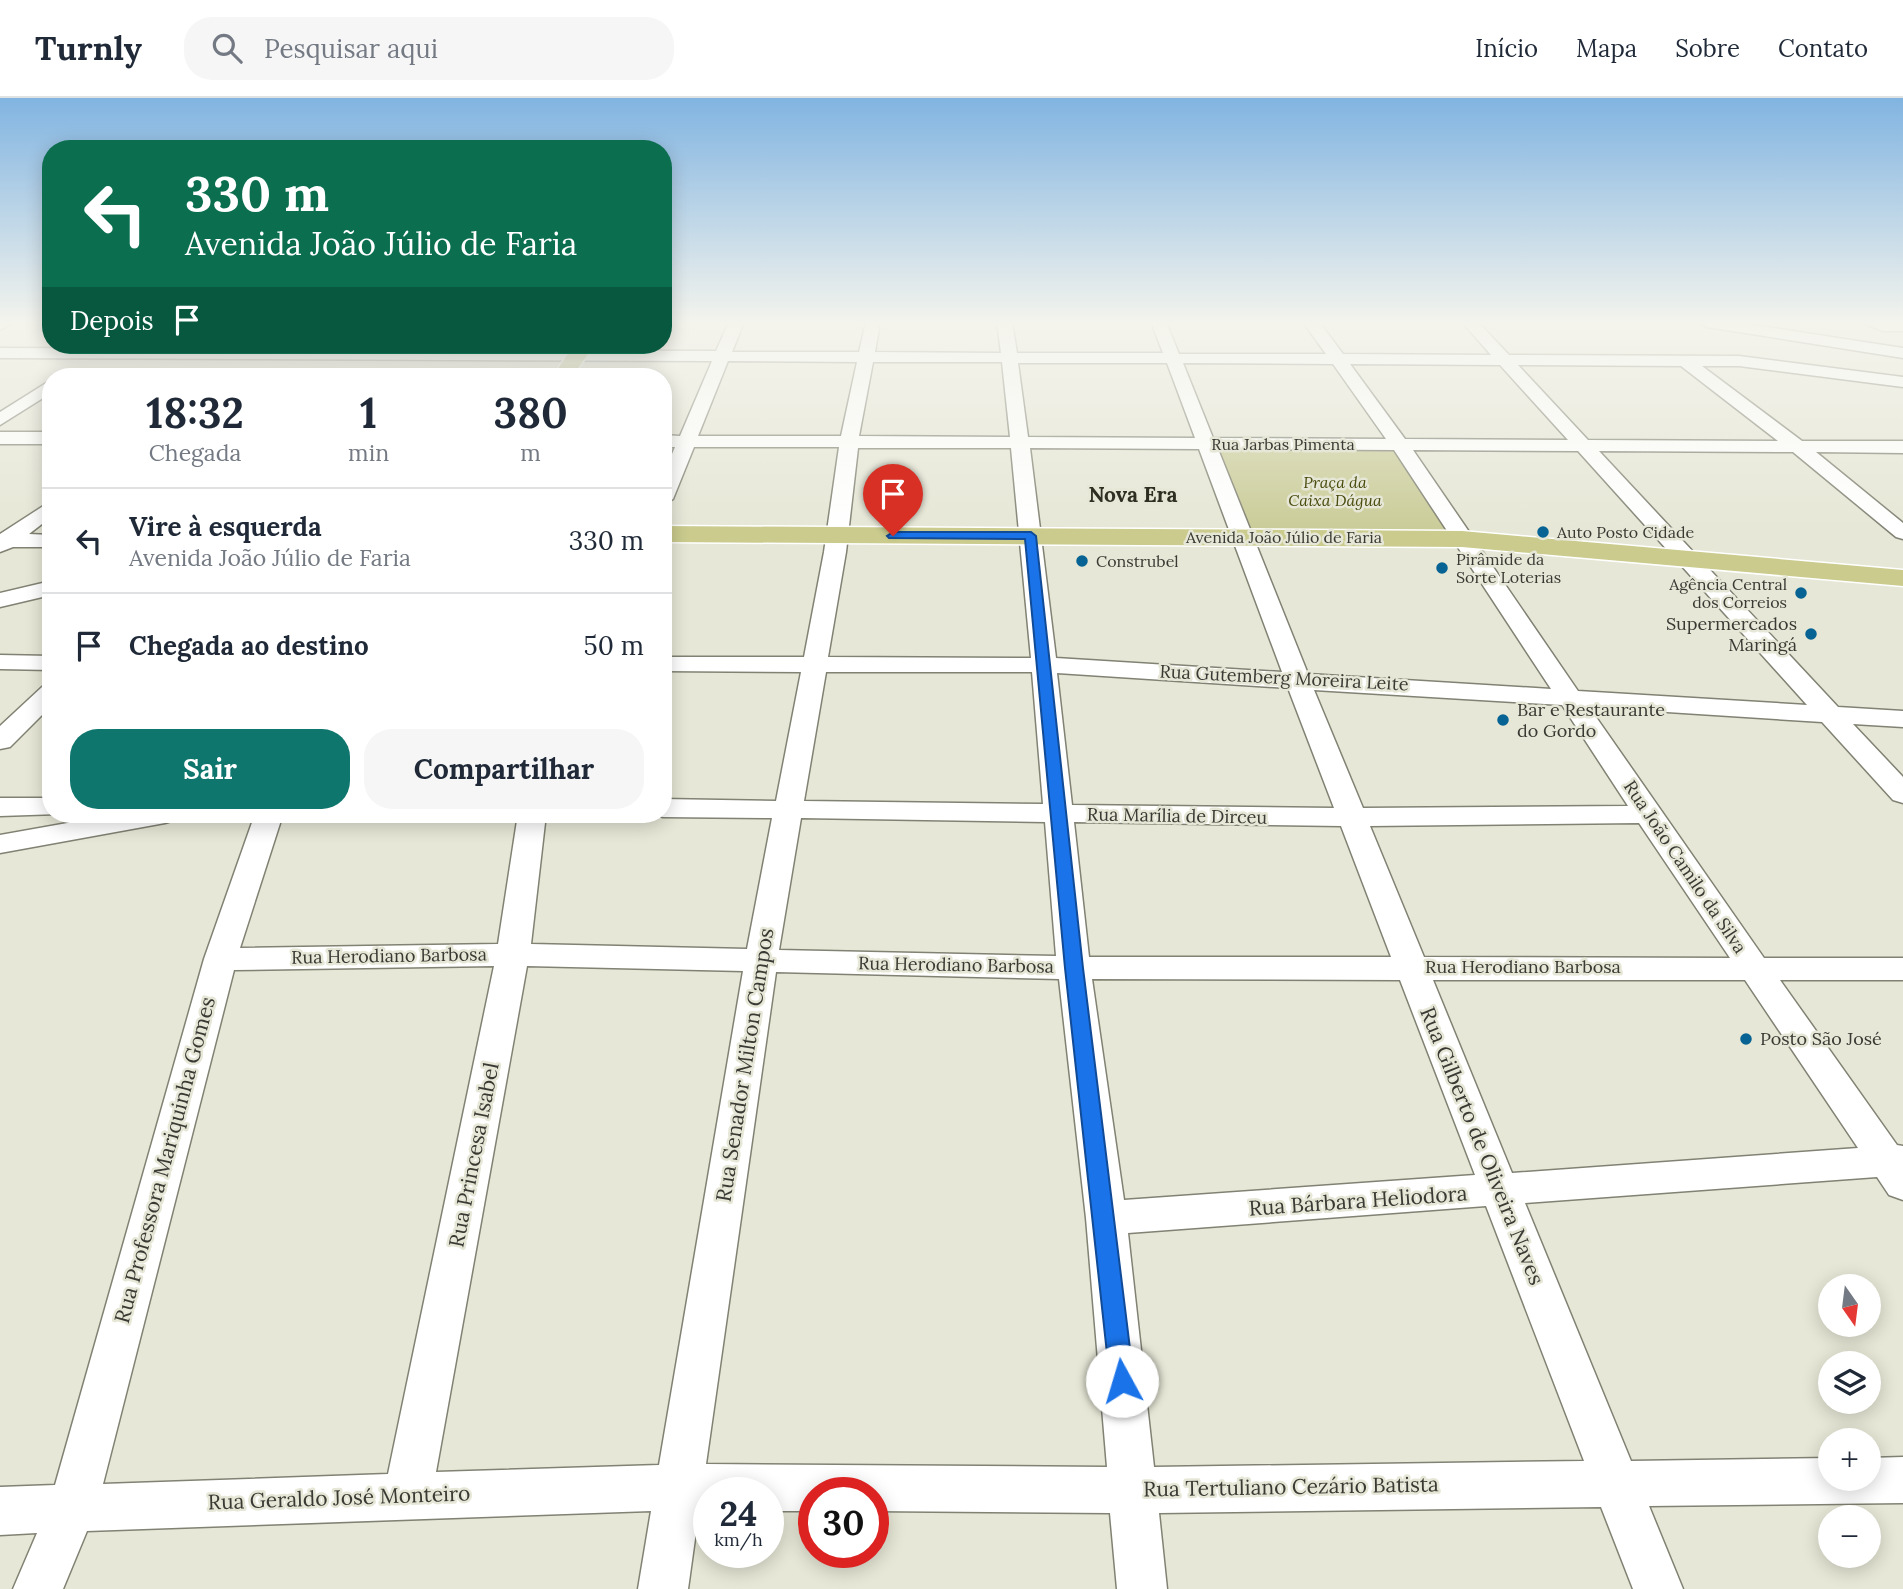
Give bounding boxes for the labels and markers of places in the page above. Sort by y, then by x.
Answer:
pin [863,464,923,536]
place label: Auto Posto Cidade [1556,522,1694,542]
marker: Auto Posto Cidade [1535,524,1551,540]
place label: Pirâmide da Sorte Loterias [1456,549,1561,587]
place label: Construbel [1096,551,1179,571]
marker: Construbel [1074,553,1090,569]
marker: Pirâmide da Sorte Loterias [1434,560,1450,576]
place label: Agência Central dos Correios [1668,574,1787,612]
marker: Agência Central dos Correios [1793,585,1809,601]
place label: Supermercados Maringá [1666,612,1797,656]
marker: Supermercados Maringá [1803,626,1819,642]
place label: Bar e Restaurante do Gordo [1517,698,1665,742]
marker: Bar e Restaurante do Gordo [1495,712,1511,728]
place label: Posto São José [1760,1027,1882,1050]
marker: Posto São José [1738,1031,1754,1047]

